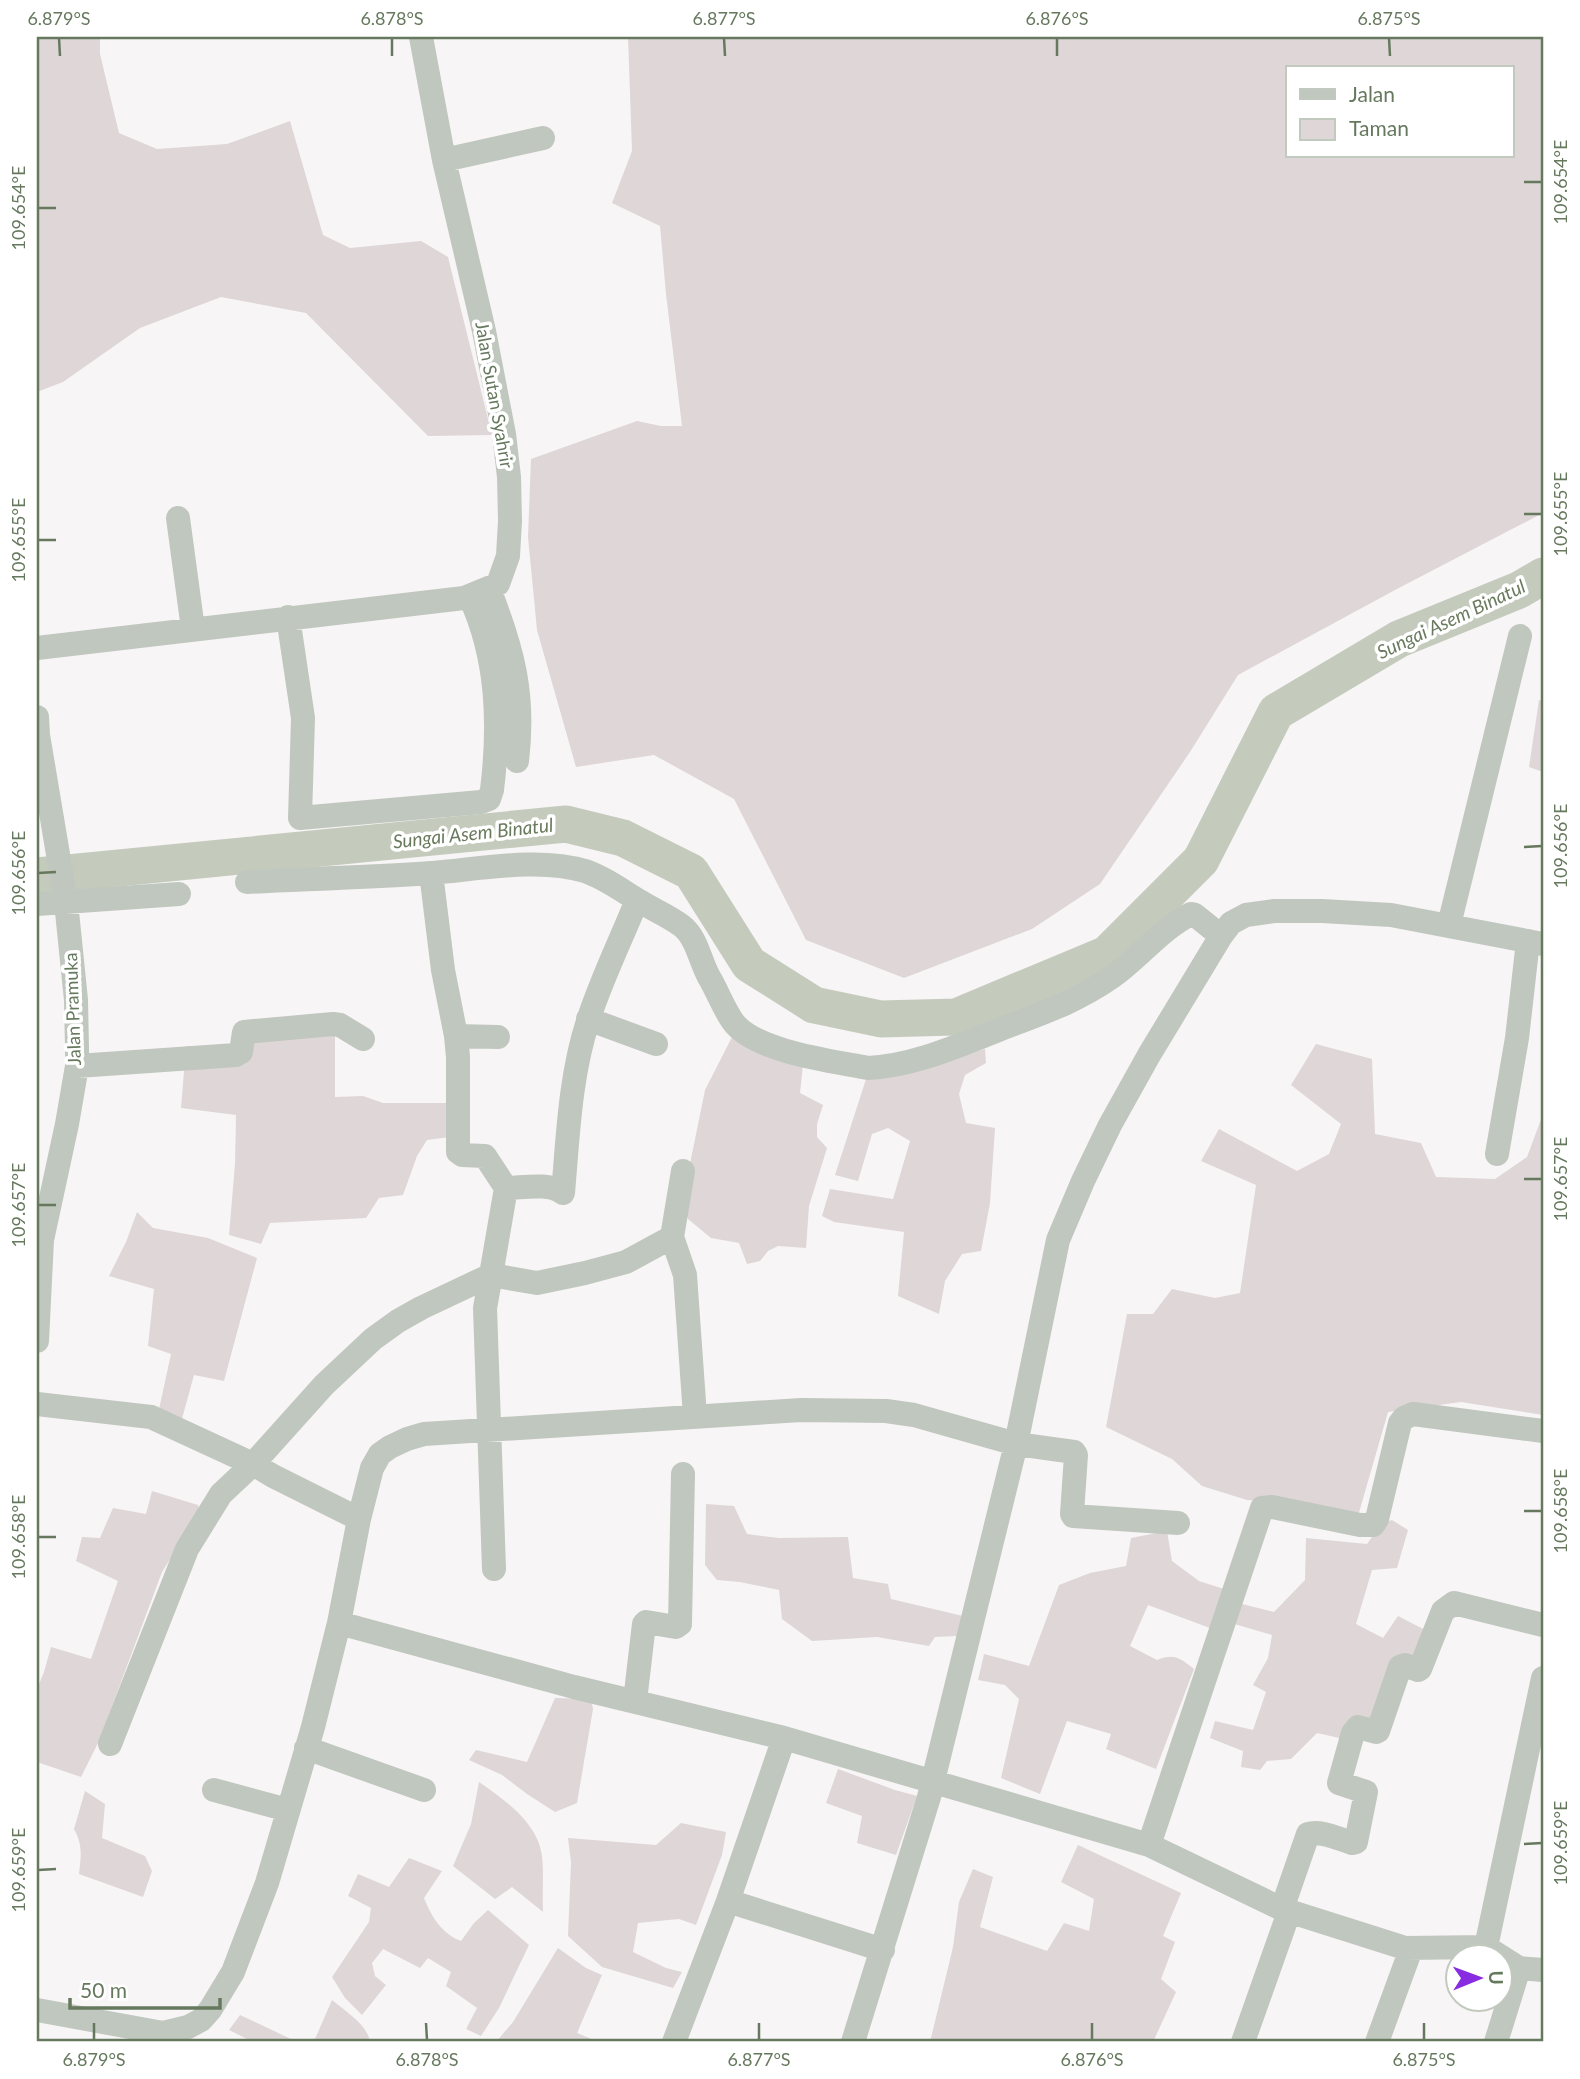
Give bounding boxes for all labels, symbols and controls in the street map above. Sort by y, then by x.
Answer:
text: 6.879°S [27,7,91,29]
text: 6.878°S [360,7,424,29]
text: 6.877°S [692,7,756,29]
text: 6.876°S [1025,7,1089,29]
text: 6.875°S [1357,7,1421,29]
legend [1286,66,1514,158]
text: Jalan [1349,81,1395,106]
text: Taman [1349,115,1409,140]
text: 109.654°E [1549,140,1571,224]
text: 109.654°E [7,166,29,250]
street label: Jalan Sutan Syahrir [471,320,519,470]
text: 109.655°E [1549,472,1571,556]
text: 109.655°E [7,498,29,582]
water label: Sungai Asem Binatul [1373,574,1529,663]
text: 109.656°E [1549,804,1571,888]
water label: Sungai Asem Binatul [392,813,554,852]
text: 109.656°E [7,831,29,915]
street label: Jalan Pramuka [59,952,85,1066]
text: 109.657°E [1549,1137,1571,1221]
text: 109.657°E [7,1163,29,1247]
text: 109.658°E [1549,1469,1571,1553]
text: 109.658°E [7,1495,29,1579]
text: 109.659°E [1549,1801,1571,1885]
text: 109.659°E [7,1828,29,1912]
north arrow [1444,1942,1514,2012]
scale bar [70,1967,220,2011]
text: U [1485,1970,1508,1985]
text: 50 m [80,1977,127,2002]
text: 6.879°S [62,2048,126,2070]
text: 6.878°S [395,2048,459,2070]
text: 6.877°S [727,2048,791,2070]
text: 6.876°S [1060,2048,1124,2070]
text: 6.875°S [1392,2048,1456,2070]

